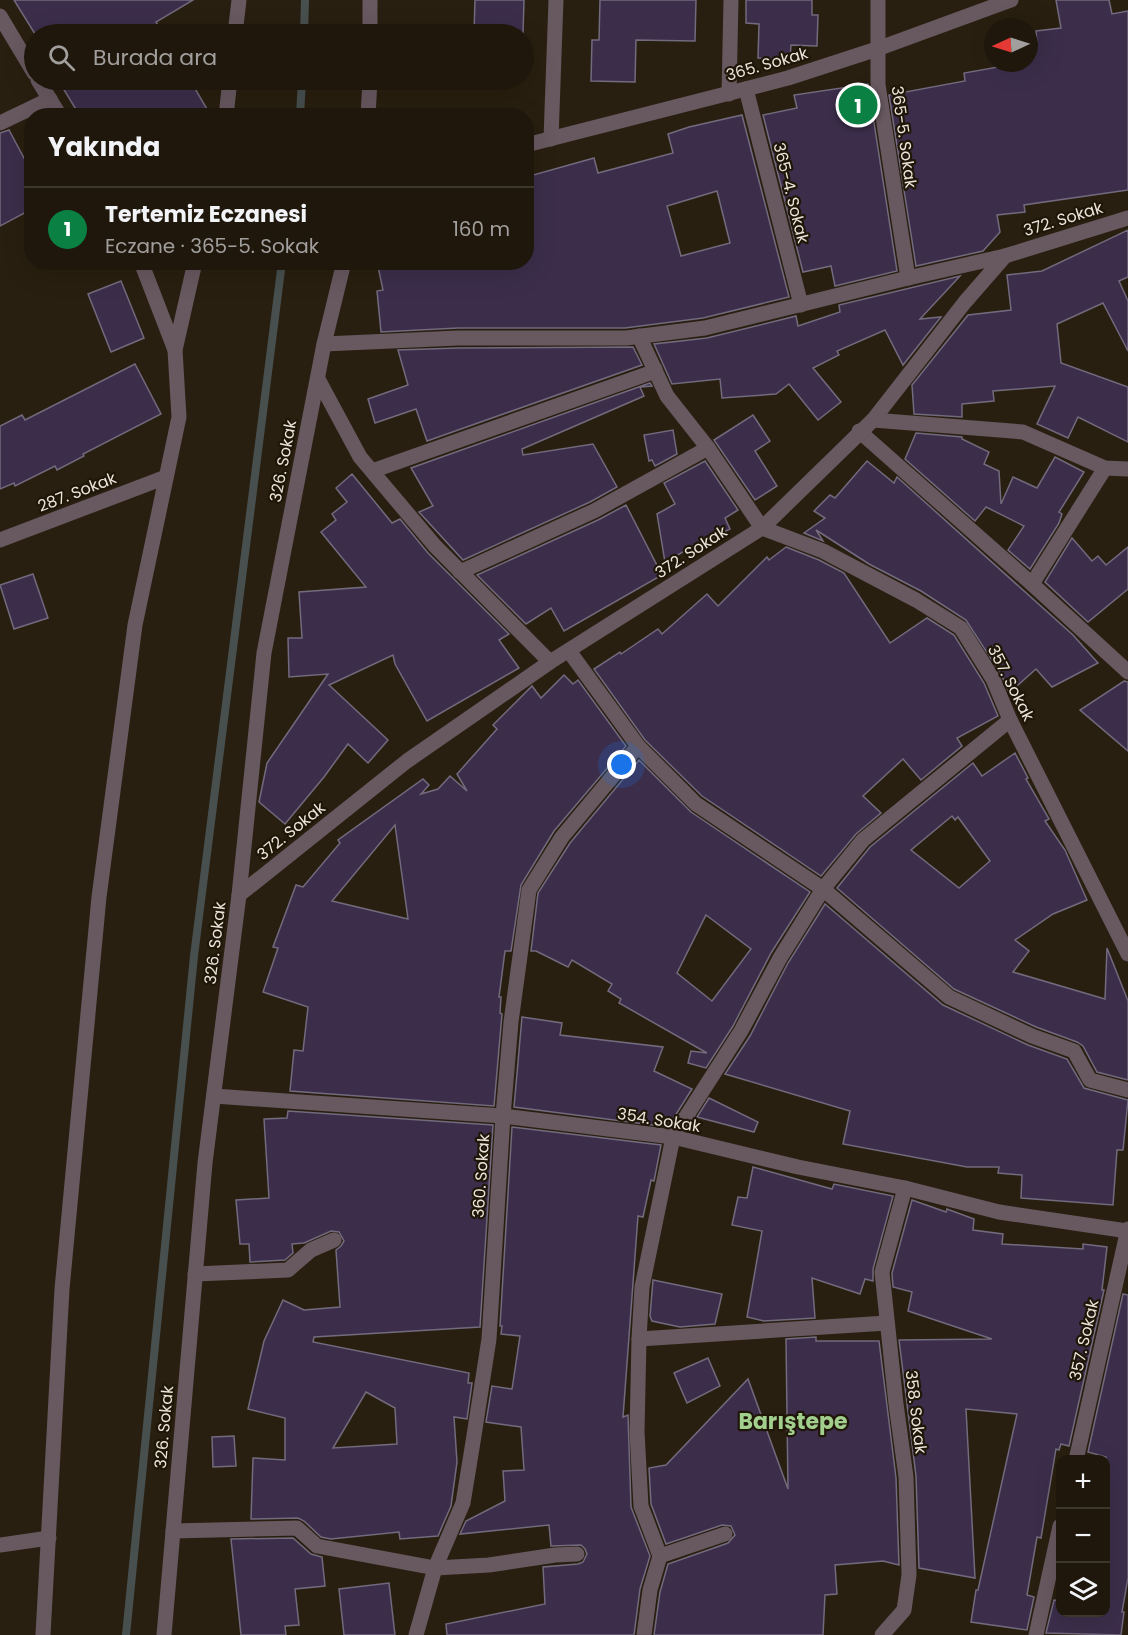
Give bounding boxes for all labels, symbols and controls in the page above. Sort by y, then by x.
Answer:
north arrow [984,18,1038,72]
search box [24,24,534,90]
icon: search [45,41,78,74]
street label: 365. Sokak [723,41,811,87]
text: Burada ara [93,42,217,73]
pin: 1 [838,82,878,128]
street label: 365-5. Sokak [885,84,923,190]
text: Yakında [48,129,160,165]
street label: 365-4. Sokak [767,140,815,247]
street label: 372. Sokak [1020,196,1106,242]
text: Tertemiz Eczanesi [105,199,307,230]
text: 1 [64,215,71,243]
text: 160 m [452,215,510,243]
text: Eczane · 365-5. Sokak [105,232,319,260]
street label: 326. Sokak [264,417,302,504]
street label: 287. Sokak [34,466,120,518]
street label: 372. Sokak [650,520,732,584]
street label: 357. Sokak [982,641,1040,726]
your location [607,750,636,779]
street label: 372. Sokak [252,796,331,866]
street label: 326. Sokak [199,899,232,986]
street label: 354. Sokak [616,1102,703,1138]
street label: 360. Sokak [467,1132,495,1219]
street label: 357. Sokak [1063,1296,1105,1383]
street label: 358. Sokak [899,1369,933,1456]
street label: 326. Sokak [149,1384,179,1470]
district label: Barıştepe [738,1406,848,1437]
map controls [1056,1455,1110,1617]
button: + [1056,1455,1110,1509]
button: − [1056,1509,1110,1563]
button: layers [1056,1563,1110,1617]

